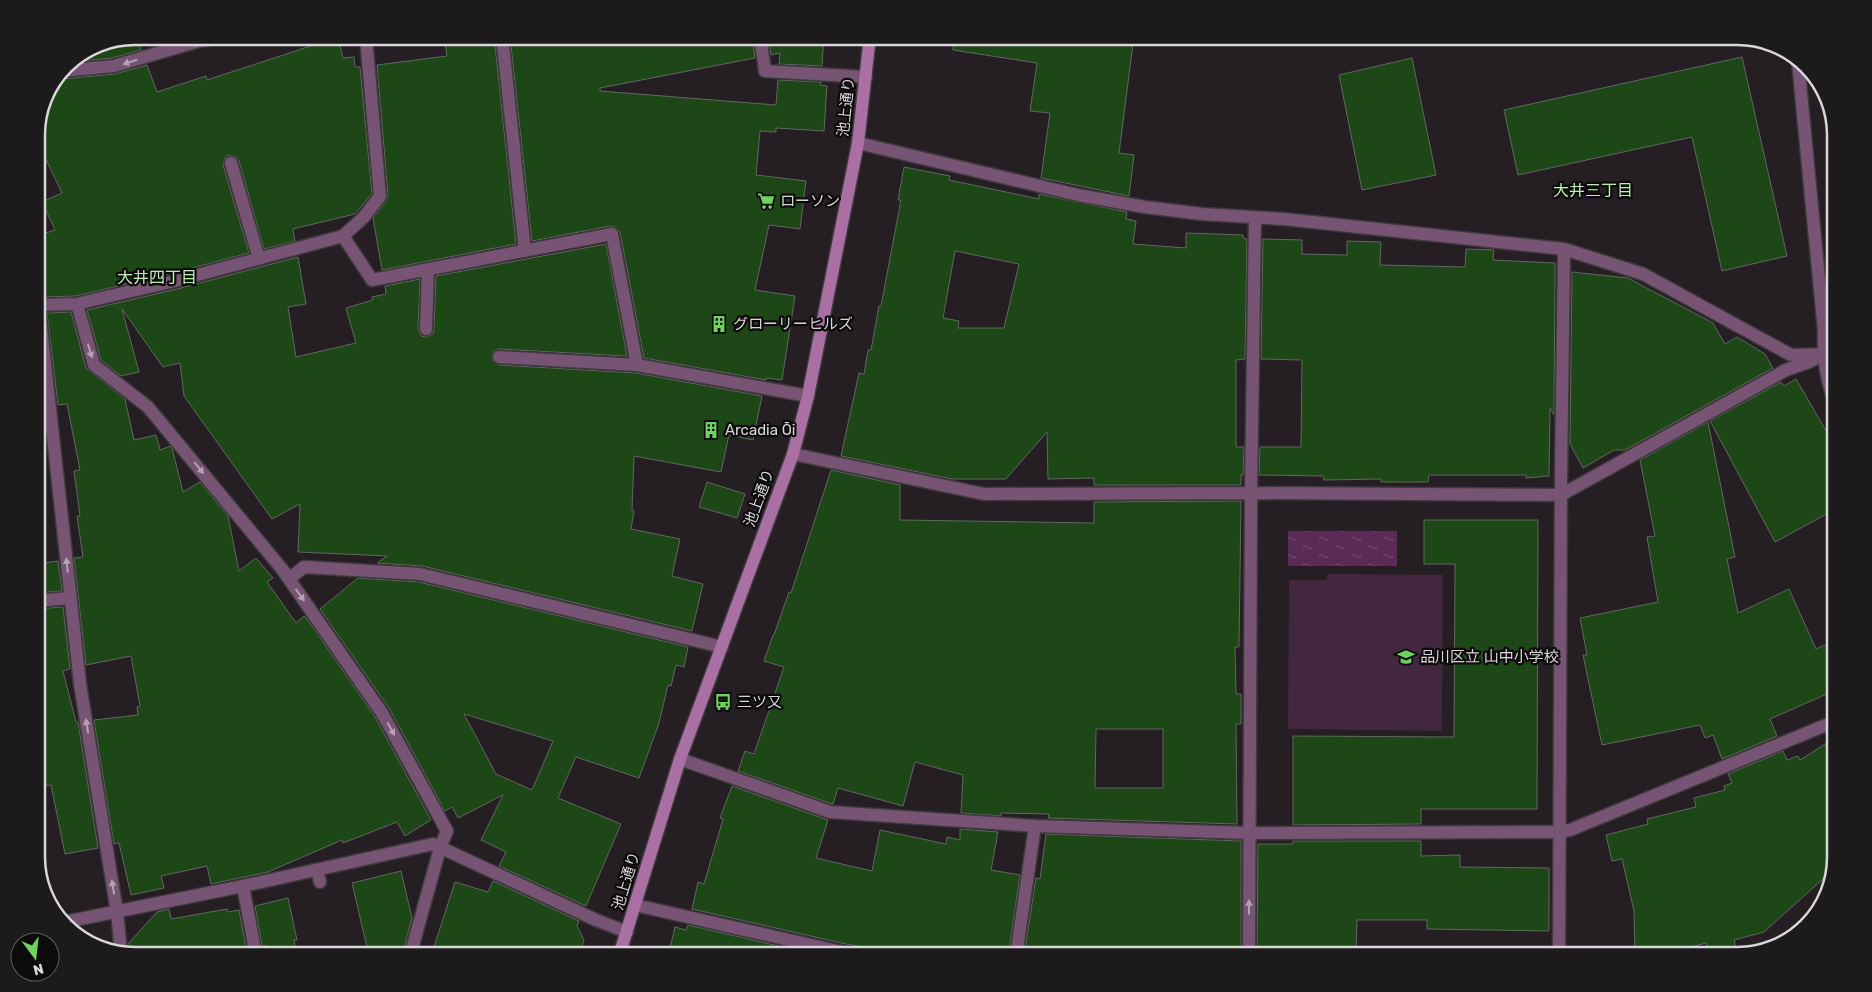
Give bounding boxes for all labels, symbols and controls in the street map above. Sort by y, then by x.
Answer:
one-way arrow [122,58,137,66]
street label: 池上通り [834,76,858,138]
district label: 大井三丁目 [1553,181,1633,200]
supermarket icon: ローソン [756,191,776,211]
place label: ローソン [780,192,840,210]
district label: 大井四丁目 [117,268,197,287]
building icon: グローリーヒルズ [709,314,729,334]
place label: グローリーヒルズ [733,315,853,333]
one-way arrow [87,343,95,358]
building icon: Arcadia Ōi [701,420,721,440]
place label: Arcadia Ōi [725,421,795,439]
one-way arrow [193,461,204,474]
street label: 池上通り [740,467,778,529]
one-way arrow [63,557,71,573]
one-way arrow [295,588,305,602]
school or university icon: 品川区立 山中小学校 [1396,647,1416,667]
place label: 品川区立 山中小学校 [1420,648,1559,666]
bus stop icon: 三ツ又 [713,692,733,712]
place label: 三ツ又 [737,693,782,711]
one-way arrow [82,718,90,734]
one-way arrow [387,722,395,737]
street label: 池上通り [609,850,643,912]
one-way arrow [109,878,117,894]
one-way arrow [1245,899,1253,915]
north arrow [10,932,60,982]
text: N [31,960,45,979]

